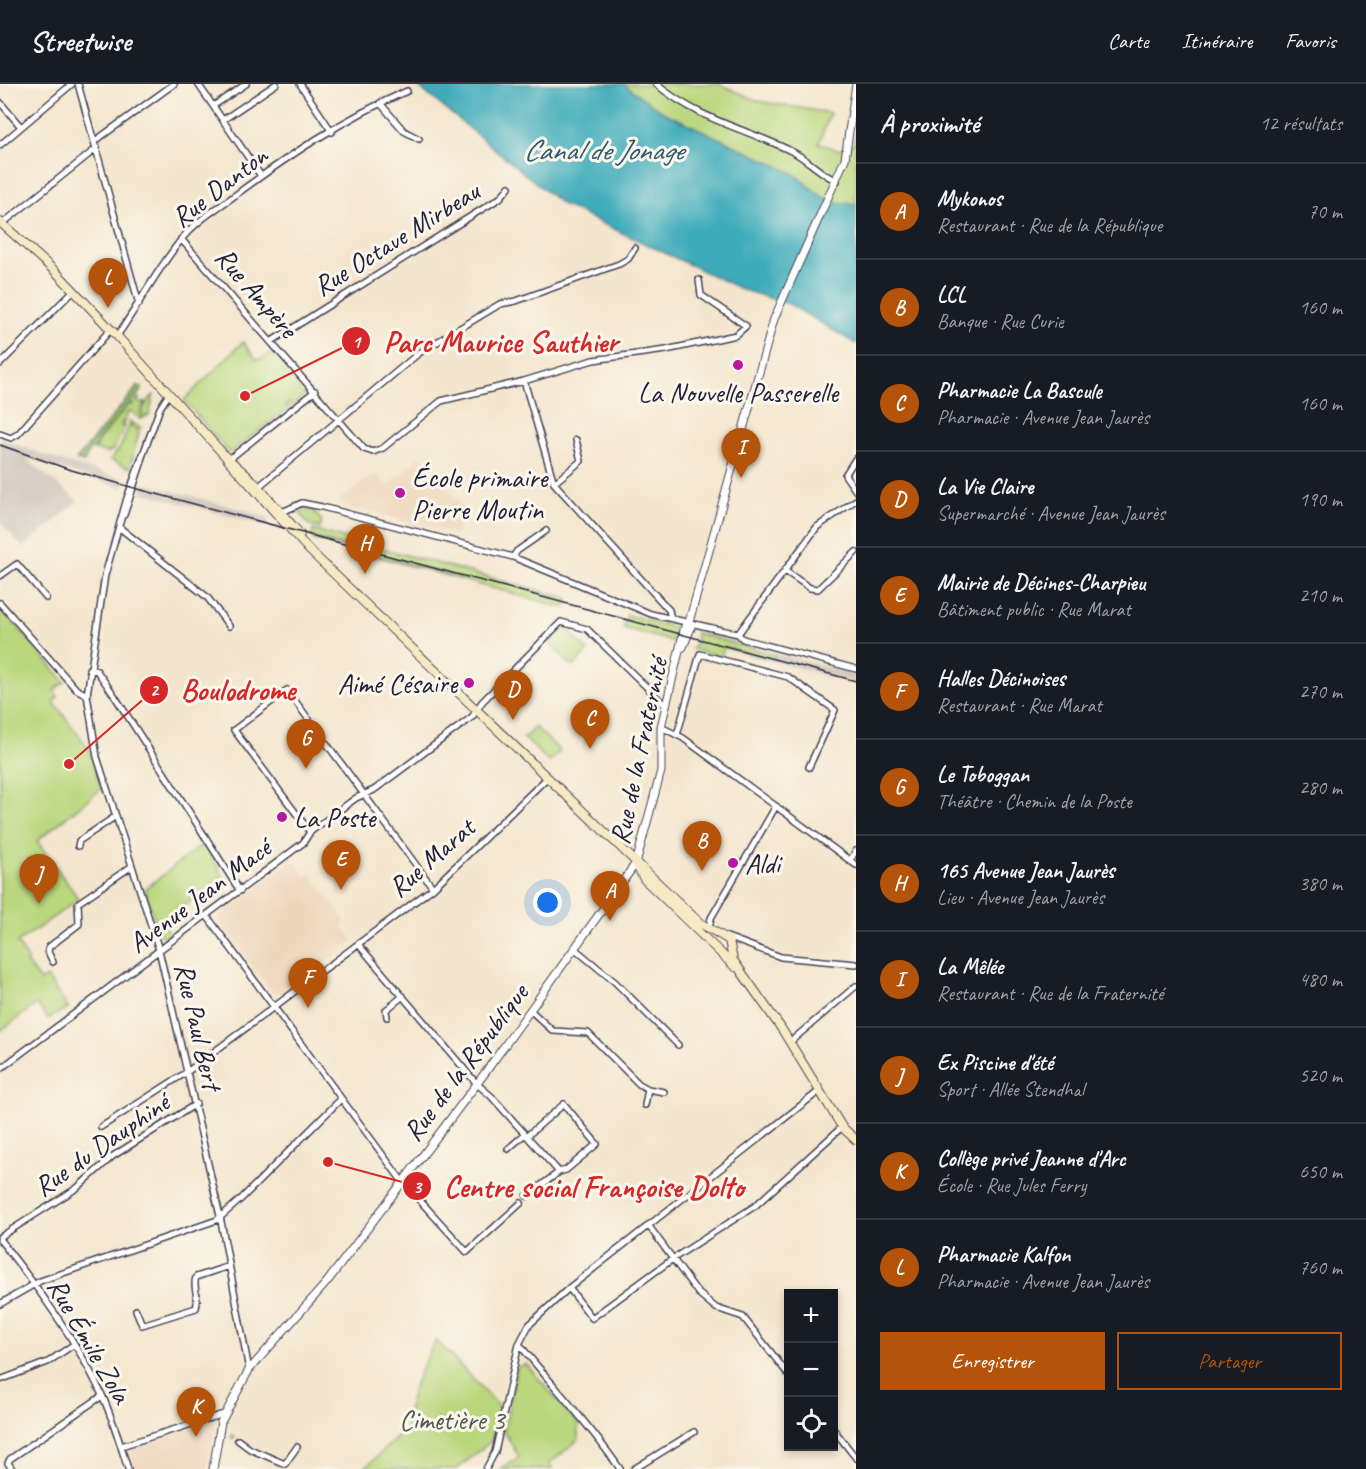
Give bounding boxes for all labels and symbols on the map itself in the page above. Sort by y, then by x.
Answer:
water label: Canal de Jonage [523,131,687,169]
street label: Rue Danton [164,137,275,235]
street label: Rue Octave Mirbeau [307,173,487,303]
street label: Rue Ampère [208,240,307,346]
pin: L [88,258,128,308]
callout: Parc Maurice Sauthier [341,317,631,365]
text: Parc Maurice Sauthier [384,323,621,361]
text: 1 [352,331,362,353]
marker: La Nouvelle Passerelle [731,358,745,372]
place label: La Nouvelle Passerelle [638,375,840,410]
pin: I [722,428,760,478]
place label: École primaire Pierre Moutin [412,460,549,527]
marker: École primaire Pierre Moutin [393,486,407,500]
pin: H [346,524,385,574]
street label: Rue de la Fraternité [602,651,676,848]
callout: Boulodrome [139,666,308,714]
place label: Aimé Césaire [338,666,459,701]
pin: D [494,670,532,720]
text: Boulodrome [181,671,297,709]
marker: Aimé Césaire [462,676,476,690]
text: 2 [150,679,160,701]
pin: C [570,700,610,749]
pin: G [286,720,326,769]
place label: La Poste [294,800,377,835]
street label: Rue Marat [381,808,484,905]
marker: La Poste [275,810,289,824]
pin: B [682,822,722,871]
street label: Avenue Jean Macé [121,828,281,960]
pin: E [322,840,360,890]
place label: Aldi [745,846,784,881]
pin: J [20,854,58,904]
marker: Aldi [726,856,740,870]
pin: A [590,872,630,921]
your location [533,888,562,917]
pin: F [288,958,328,1008]
street label: Rue Paul Bert [167,959,231,1096]
street label: Rue de la République [395,975,537,1148]
street label: Rue du Dauphiné [27,1083,179,1204]
callout: Centre social Françoise Dolto [402,1162,757,1210]
text: Centre social Françoise Dolto [444,1168,747,1206]
text: 3 [413,1176,423,1198]
street label: Rue Émile Zola [40,1271,140,1411]
pin: K [176,1388,216,1437]
park label: Cimetière 3 [399,1402,507,1437]

